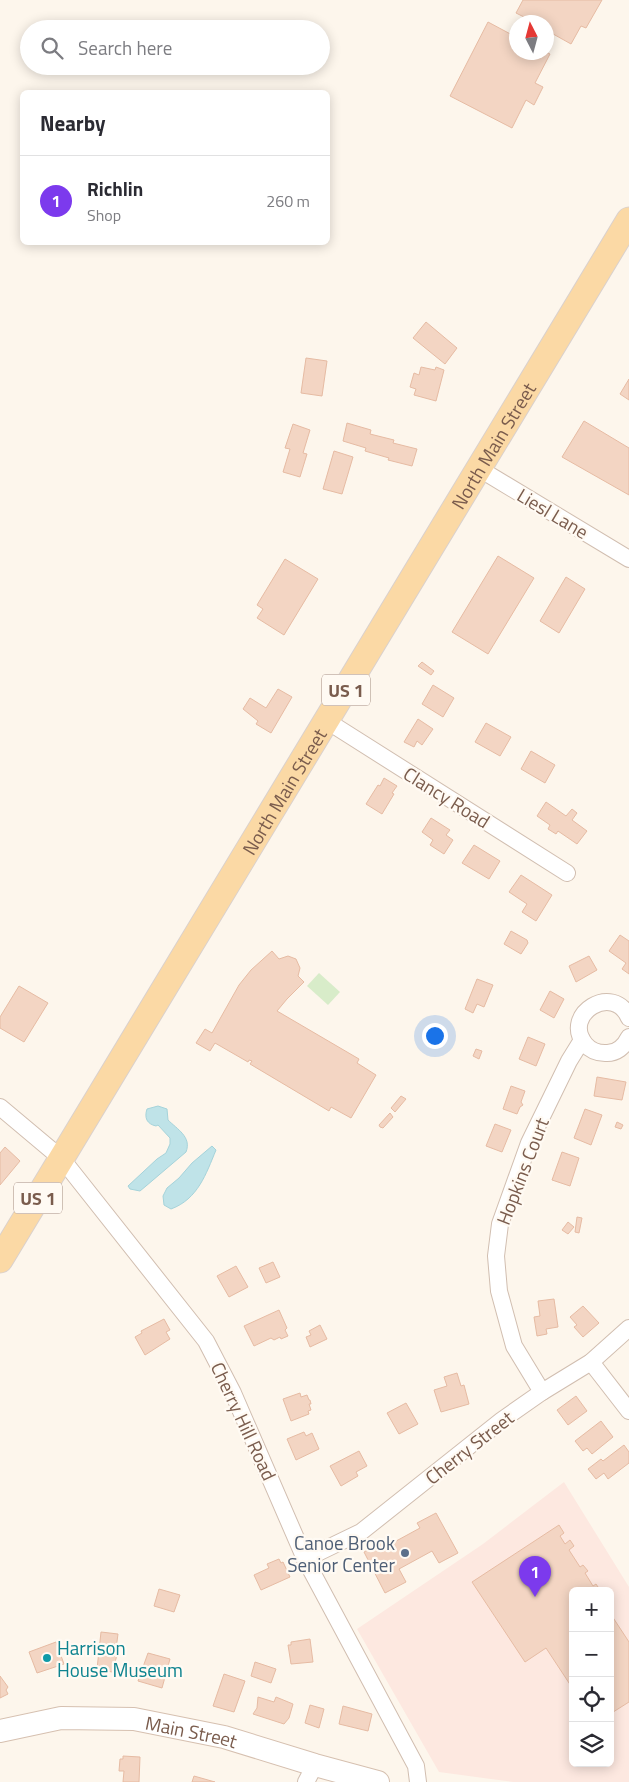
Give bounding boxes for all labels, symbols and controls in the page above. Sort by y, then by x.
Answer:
north arrow [509,15,554,60]
search box [20,20,330,75]
text: Search here [78,33,172,62]
icon: search [38,34,66,62]
text: Nearby [40,107,105,139]
text: Richlin [87,174,143,203]
text: 1 [52,189,60,213]
text: 260 m [266,189,310,213]
text: Shop [87,203,121,227]
street label: North Main Street [443,376,542,514]
street label: Liesl Lane [512,480,594,546]
road number: US 1 [322,674,370,706]
street label: North Main Street [234,722,333,860]
street label: Clancy Road [398,759,496,835]
your location [422,1023,448,1049]
street label: Hopkins Court [488,1113,556,1229]
road number: US 1 [14,1182,62,1214]
street label: Cherry Hill Road [204,1357,284,1485]
street label: Cherry Street [418,1403,520,1491]
place label: Canoe Brook Senior Center [287,1528,395,1579]
marker: Canoe Brook Senior Center [399,1547,411,1559]
pin: 1 [519,1556,551,1597]
map controls [569,1587,614,1767]
button: + [569,1587,614,1632]
button: − [569,1632,614,1677]
place label: Harrison House Museum [57,1633,183,1684]
marker: Harrison House Museum [41,1652,53,1664]
button: locate [569,1677,614,1722]
street label: Main Street [143,1707,241,1755]
button: layers [569,1722,614,1767]

